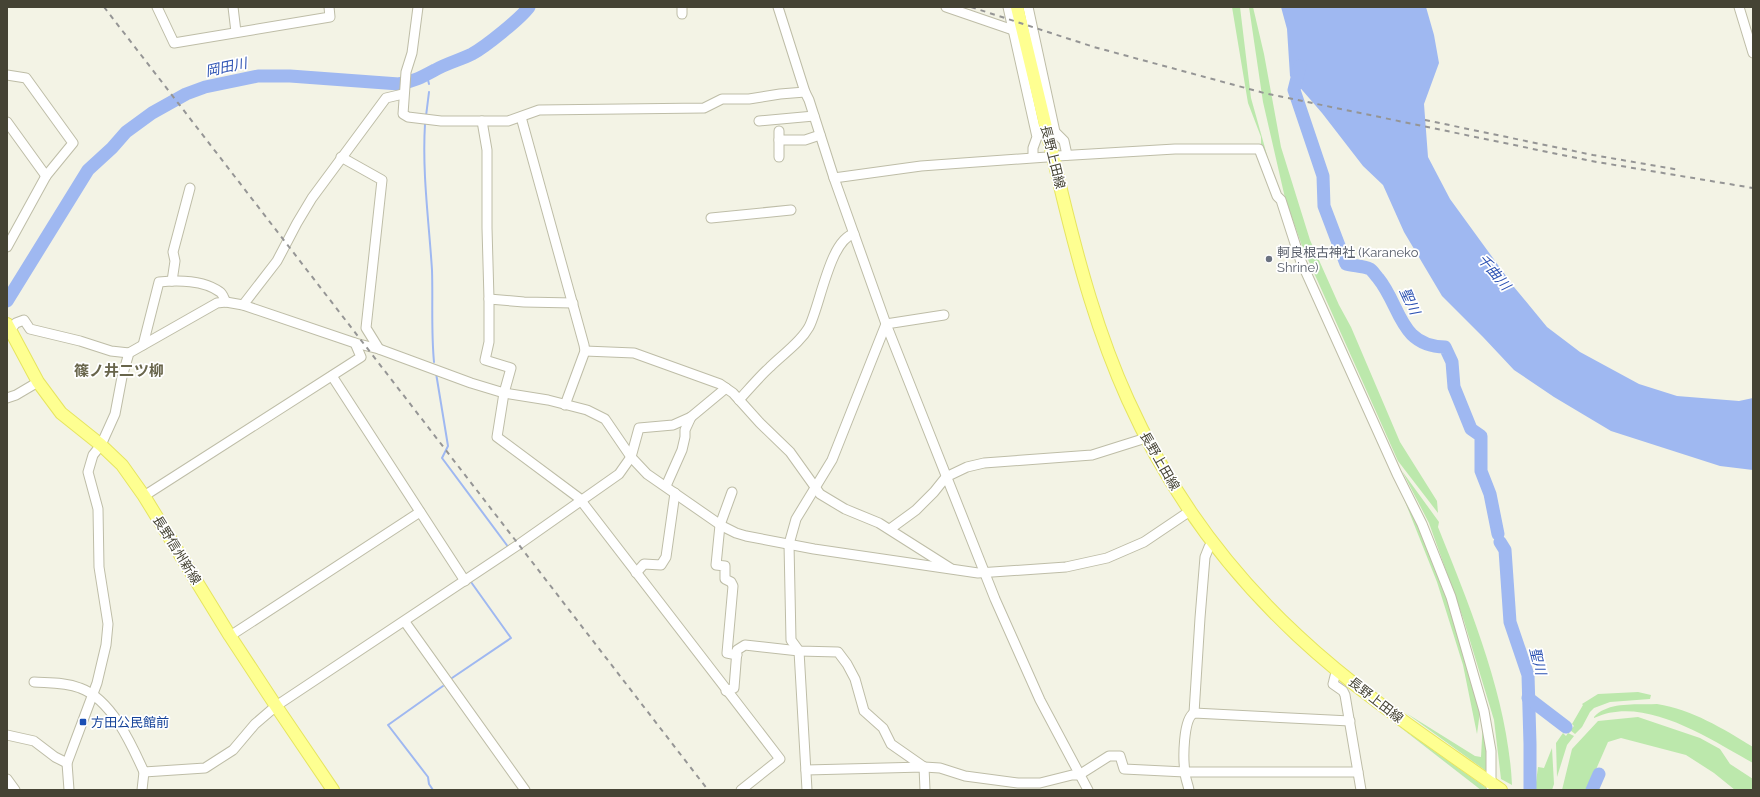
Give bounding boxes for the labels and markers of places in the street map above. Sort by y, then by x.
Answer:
place label: 軻良根古神社 (Karaneko Shrine) [1277,245,1419,275]
marker: 軻良根古神社 (Karaneko Shrine) [1264,254,1274,264]
place label: 方田公民館前 [91,715,169,730]
marker: 方田公民館前 [78,717,88,727]

